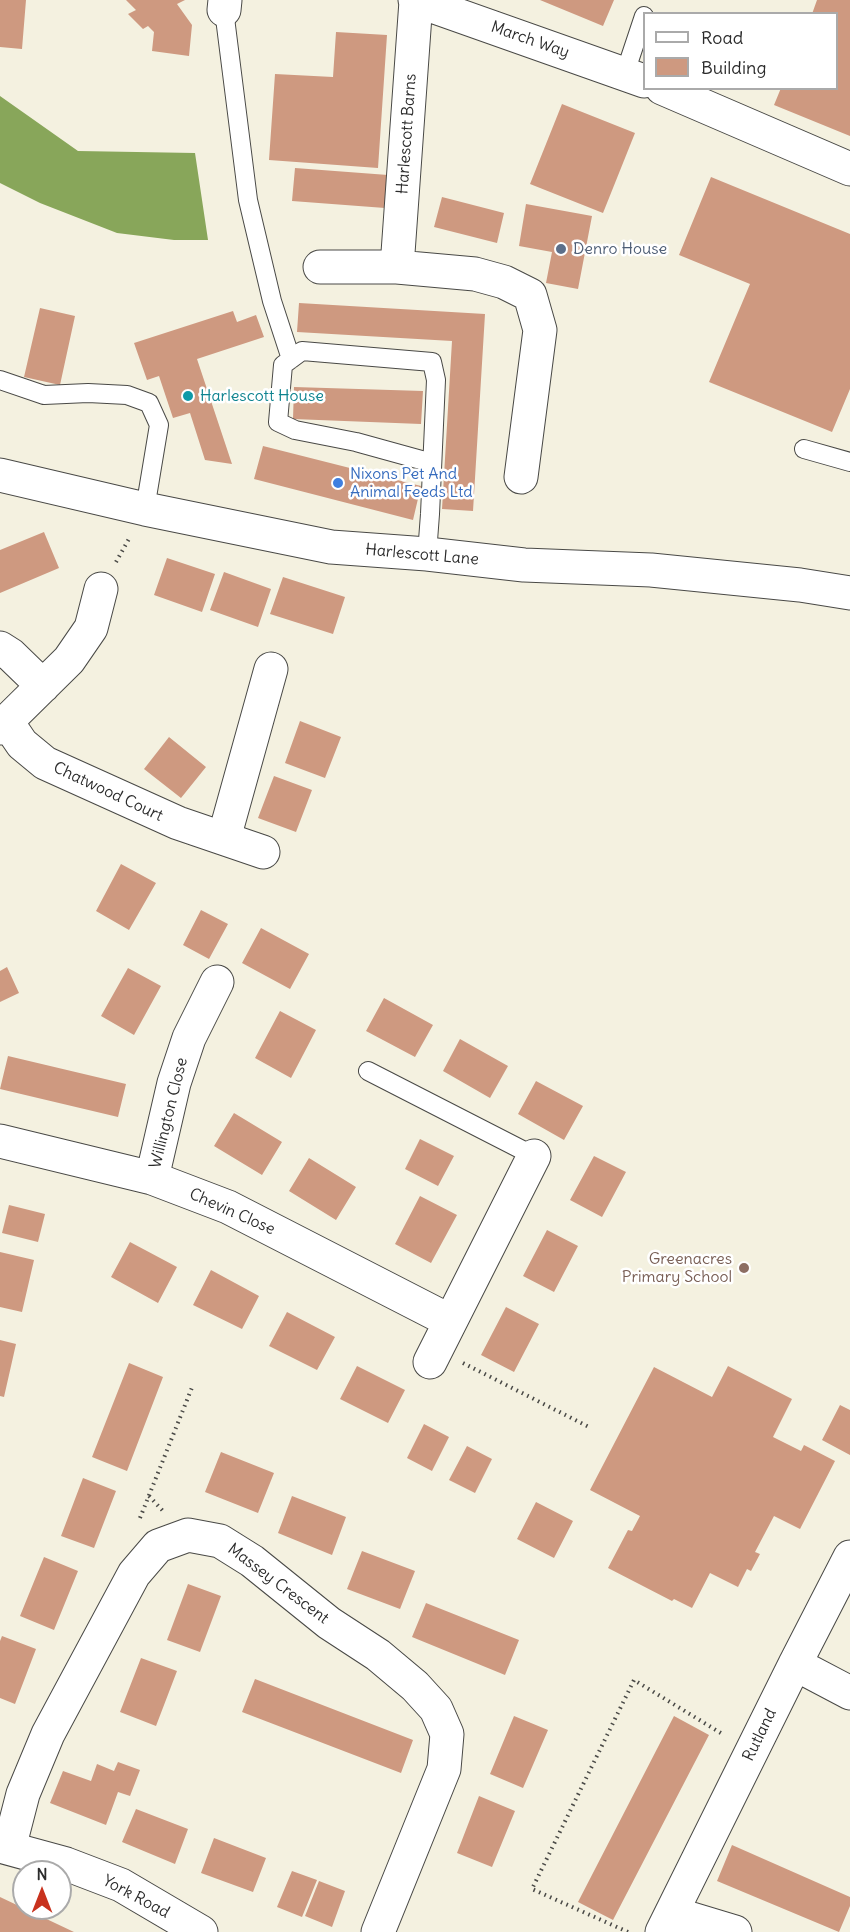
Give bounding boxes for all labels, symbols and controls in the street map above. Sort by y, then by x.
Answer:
legend [643,12,838,90]
street label: March Way [488,18,572,62]
text: Road [701,26,743,49]
text: Building [701,56,766,79]
street label: Harlescott Barns [393,73,421,195]
place label: Denro House [573,239,667,259]
marker: Denro House [554,242,568,256]
place label: Harlescott House [200,386,324,406]
marker: Harlescott House [181,389,195,403]
place label: Nixons Pet And Animal Feeds Ltd [350,464,473,502]
marker: Nixons Pet And Animal Feeds Ltd [331,476,345,490]
street label: Harlescott Lane [365,540,479,570]
street label: Chatwood Court [50,758,166,826]
street label: Willington Close [146,1056,192,1170]
street label: Chevin Close [186,1185,278,1239]
place label: Greenacres Primary School [622,1249,732,1287]
marker: Greenacres Primary School [737,1261,751,1275]
street label: Massey Crescent [224,1540,332,1628]
street label: Rutland [739,1706,781,1764]
north arrow [12,1860,72,1920]
text: N [36,1864,48,1884]
street label: York Road [99,1871,173,1923]

